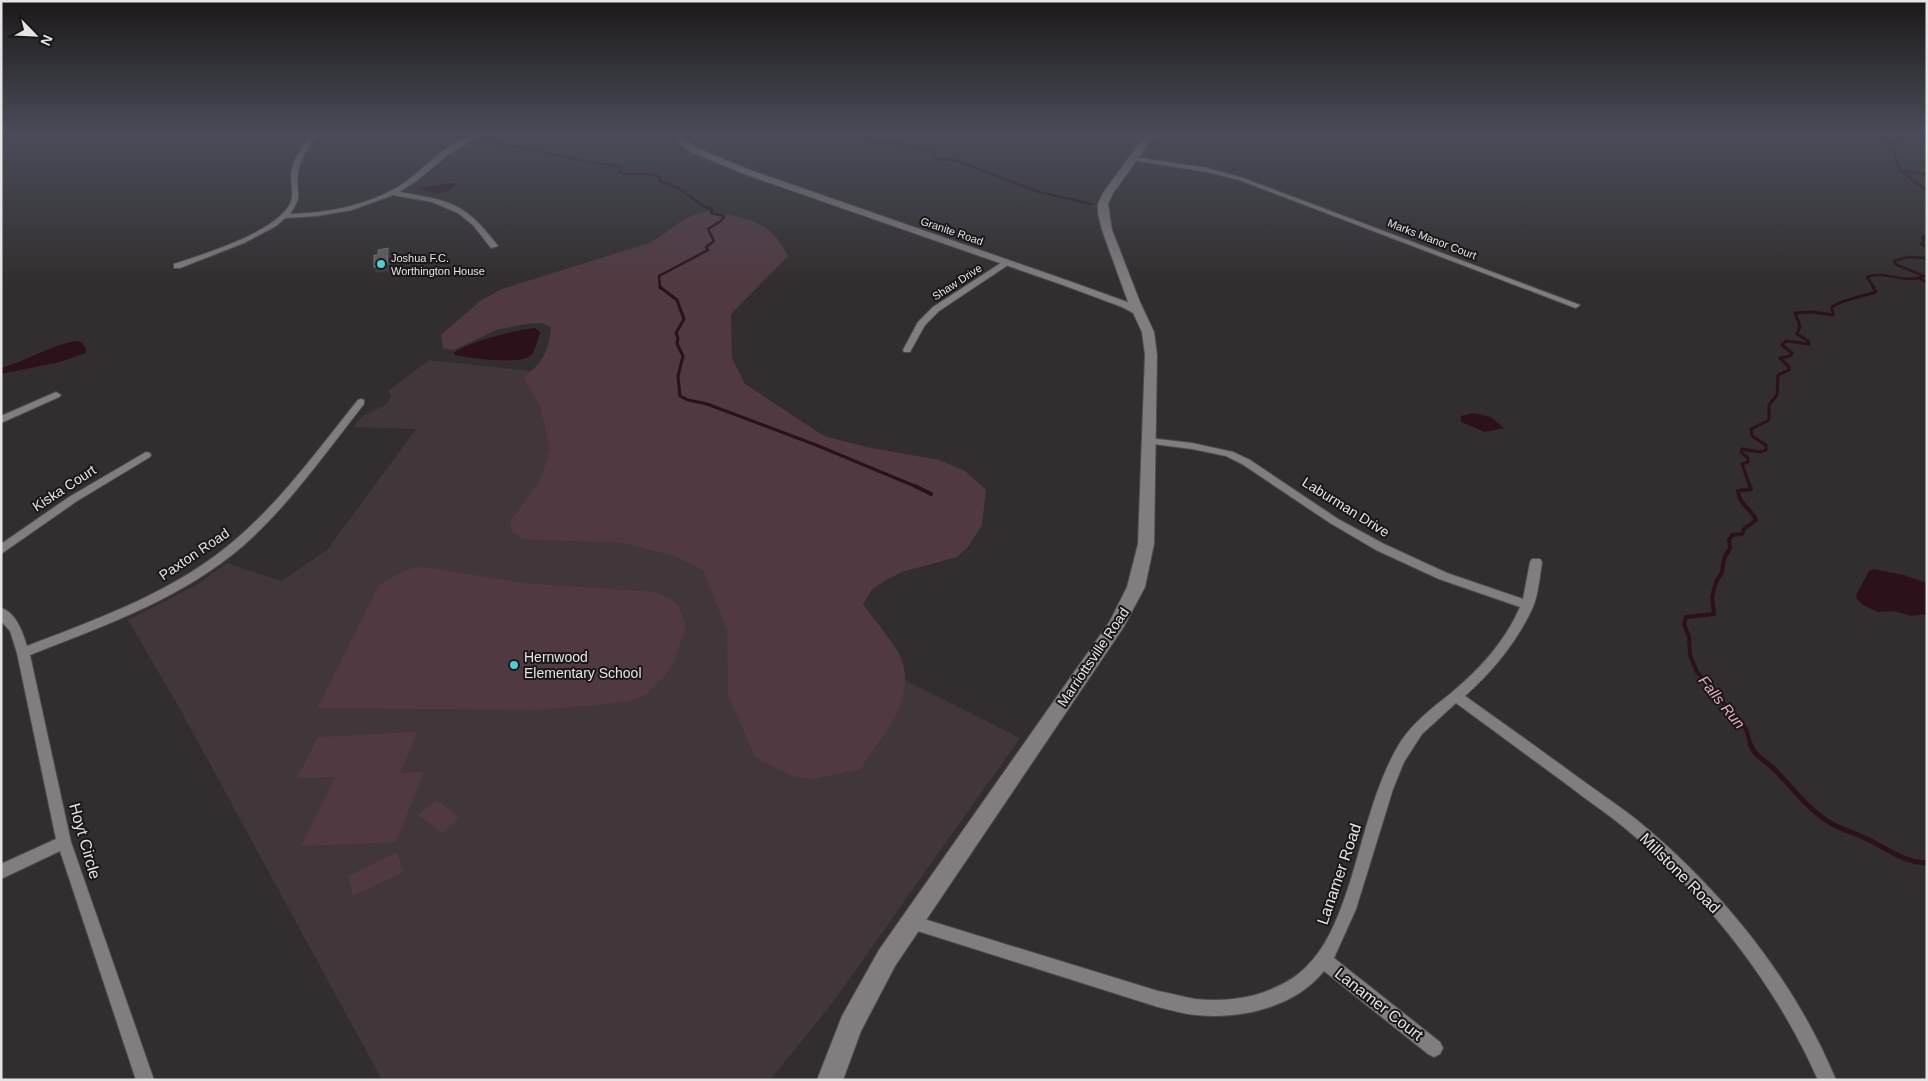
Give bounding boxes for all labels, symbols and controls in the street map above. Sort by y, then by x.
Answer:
north arrow [10,10,60,60]
text: N [38,32,56,48]
street label: Granite Road [919,215,985,247]
street label: Marks Manor Court [1386,217,1478,261]
place label: Joshua F.C. Worthington House [391,252,485,277]
marker: Joshua F.C. Worthington House [375,258,387,270]
street label: Shaw Drive [930,262,984,302]
street label: Kiska Court [29,462,99,514]
street label: Laburman Drive [1300,474,1393,540]
street label: Paxton Road [156,525,232,583]
street label: Marriottsville Road [1054,604,1132,710]
place label: Hernwood Elementary School [524,649,642,681]
marker: Hernwood Elementary School [508,659,520,671]
water label: Falls Run [1695,672,1749,732]
street label: Hoyt Circle [66,801,104,881]
street label: Lanamer Road [1314,821,1364,927]
street label: Millstone Road [1637,830,1723,916]
street label: Lanamer Court [1332,964,1427,1044]

